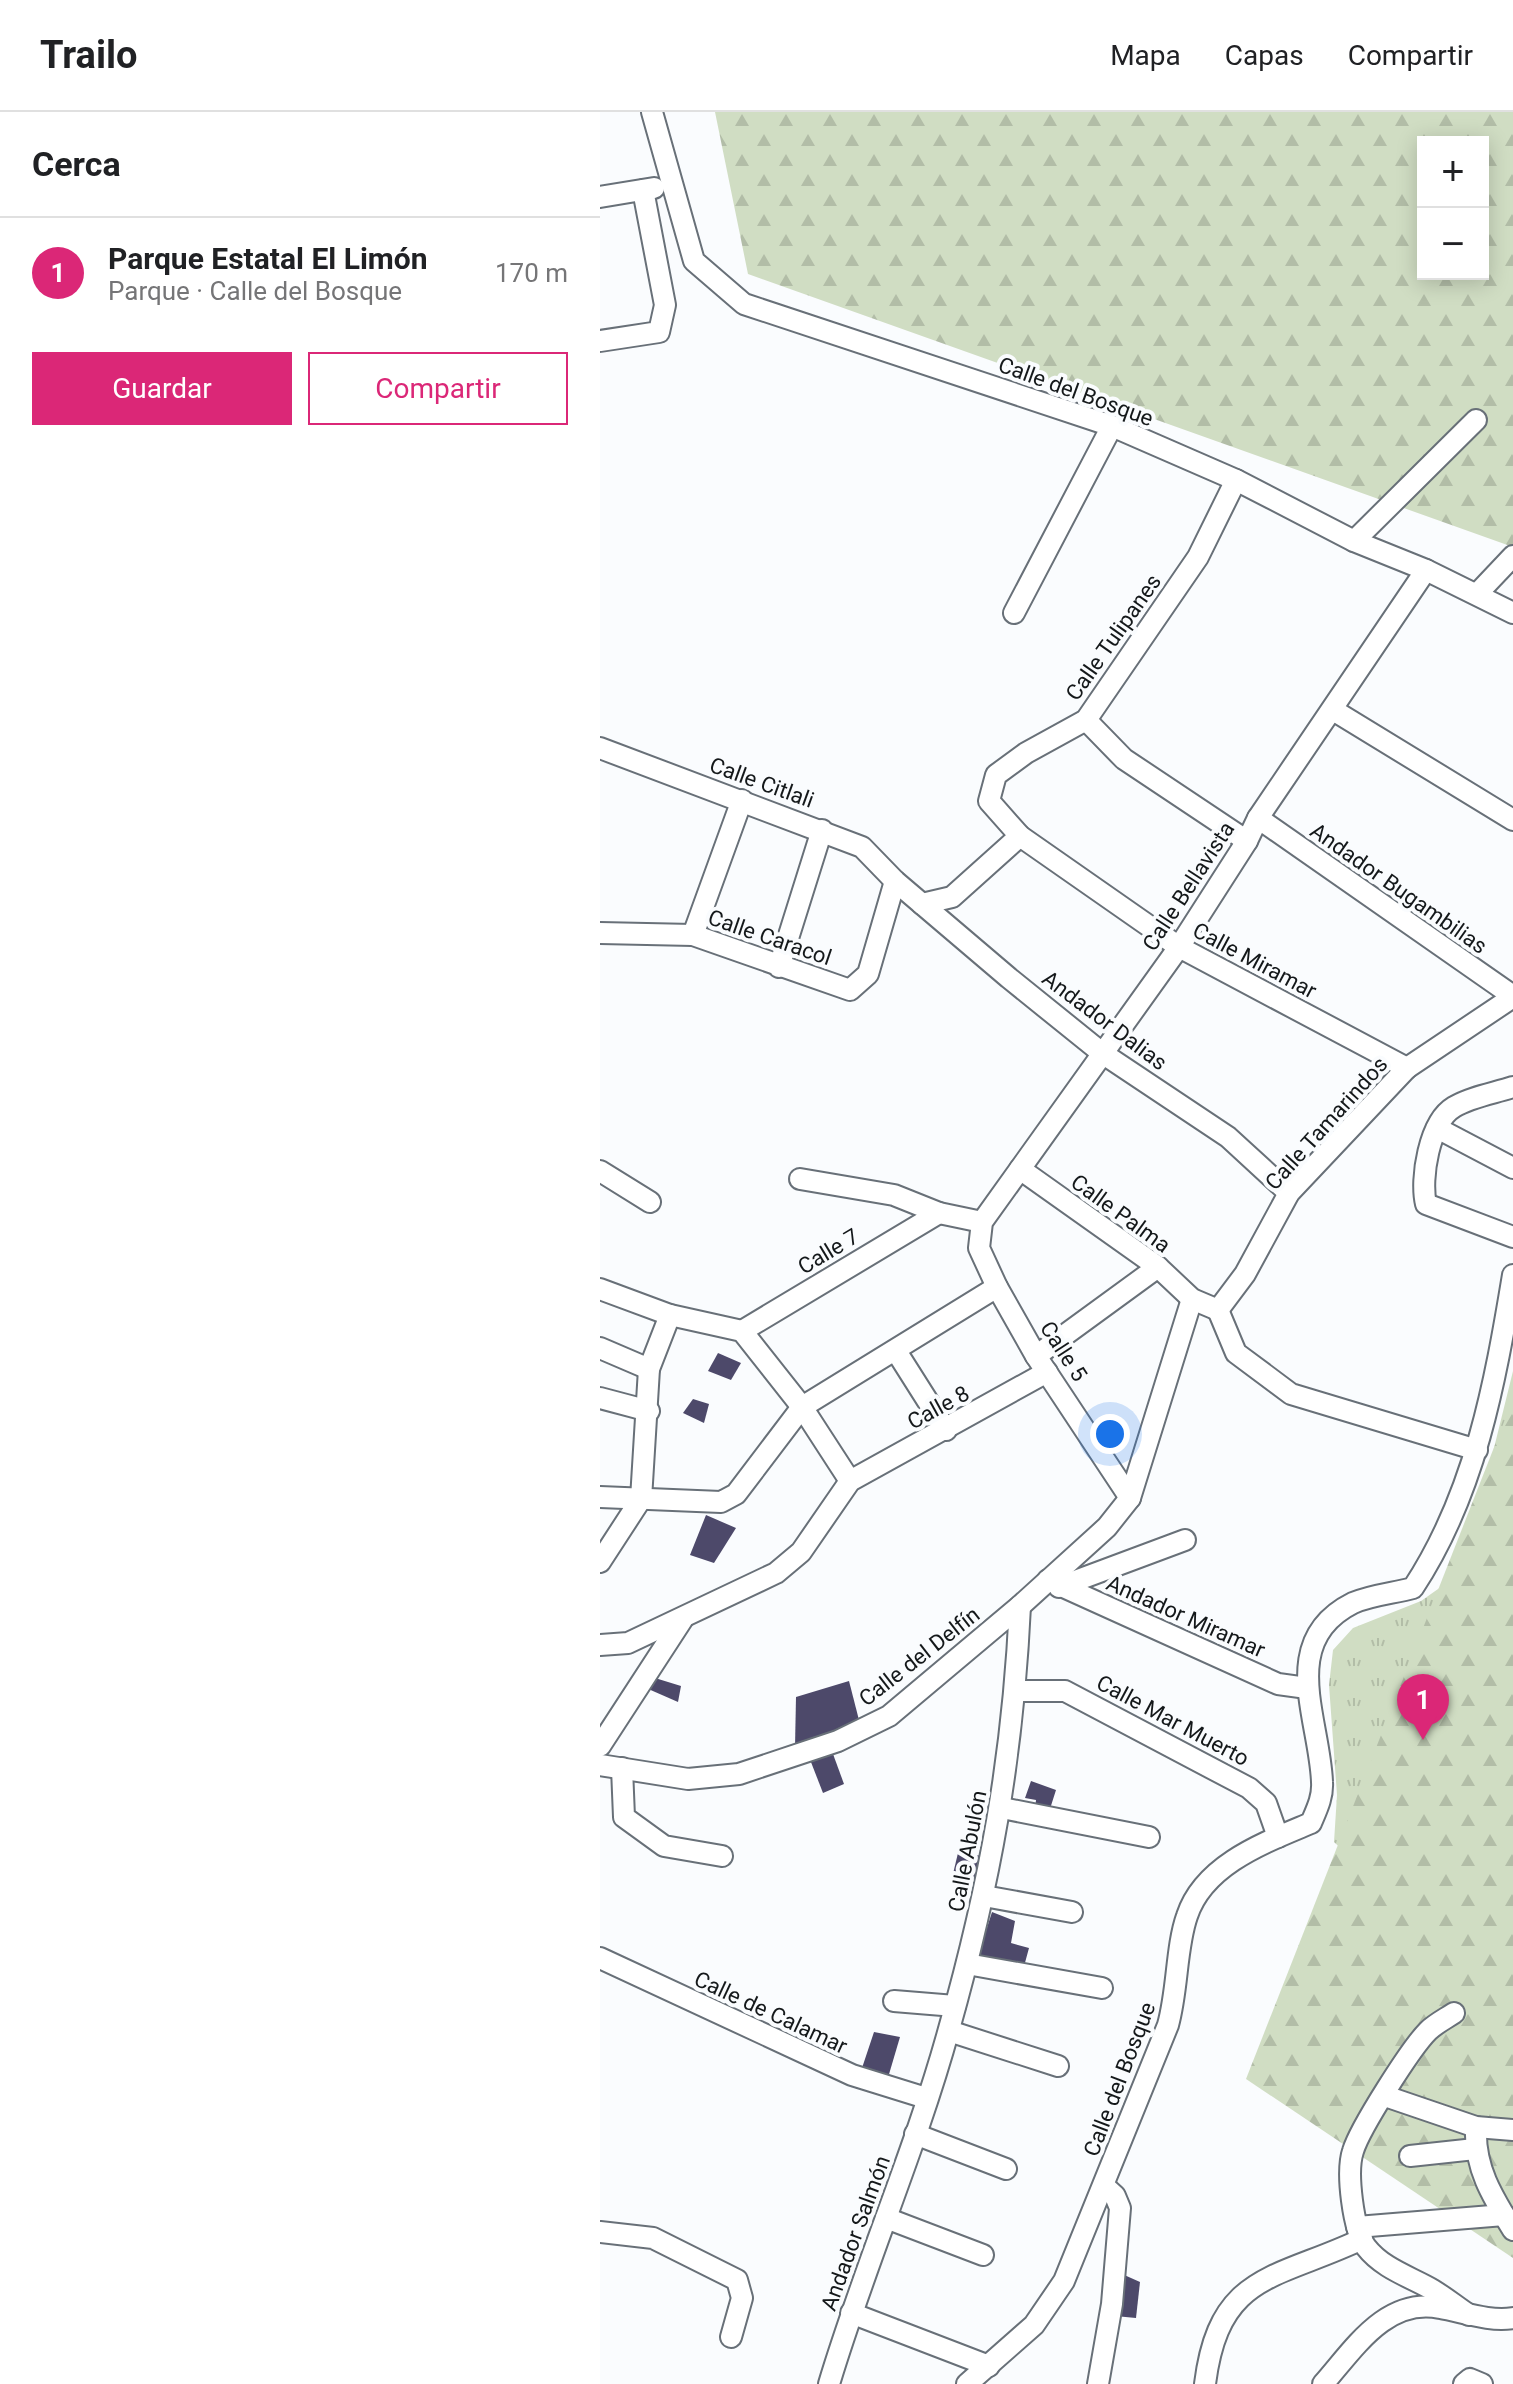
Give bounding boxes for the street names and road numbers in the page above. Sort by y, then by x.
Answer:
street label: Calle del Bosque [995,352,1157,431]
street label: Calle Tulipanes [1061,569,1166,705]
street label: Calle Citlali [706,752,817,813]
street label: Calle Bellavista [1137,817,1239,955]
street label: Andador Bugambilias [1306,818,1492,959]
street label: Calle Caracol [705,905,835,970]
street label: Calle Miramar [1189,917,1321,1004]
street label: Andador Dalias [1038,966,1172,1075]
street label: Calle Tamarindos [1260,1052,1393,1195]
street label: Calle Palma [1066,1169,1175,1258]
street label: Calle 7 [793,1224,863,1279]
street label: Calle 5 [1035,1317,1092,1386]
street label: Calle 8 [903,1380,973,1434]
street label: Andador Miramar [1103,1570,1269,1663]
street label: Calle del Delfín [854,1602,984,1711]
street label: Calle Mar Muerto [1092,1670,1253,1771]
street label: Calle Abulón [943,1788,991,1914]
street label: Calle de Calamar [690,1966,852,2059]
street label: Calle del Bosque [1079,1999,1160,2160]
street label: Andador Salmón [816,2152,895,2314]

